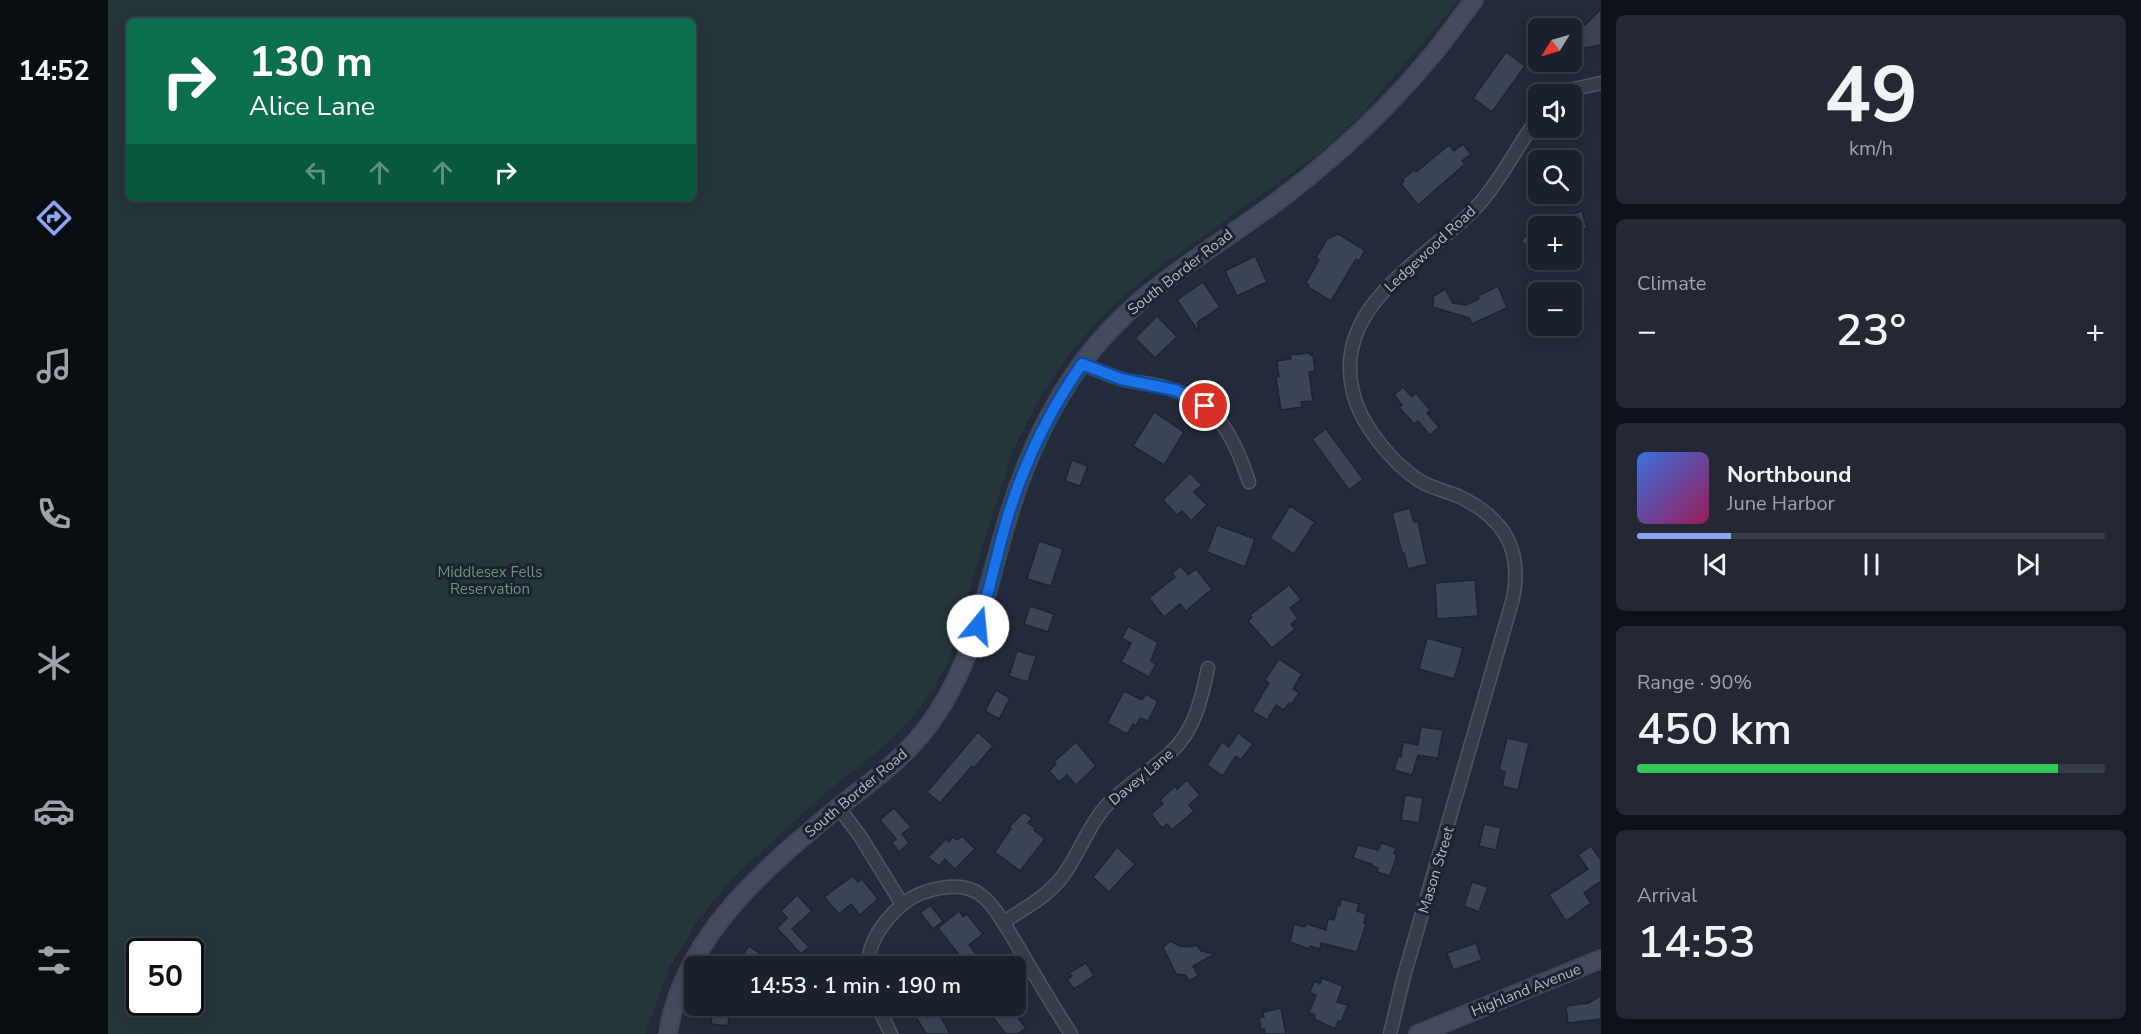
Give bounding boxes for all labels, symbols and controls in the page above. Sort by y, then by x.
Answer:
north arrow [1528,18,1582,72]
map controls [1528,18,1582,336]
text: 130 m [249,34,373,91]
icon: right [150,42,228,120]
text: 49 [1824,42,1918,149]
text: 14:52 [18,53,90,90]
button: sound [1528,84,1582,138]
text: Alice Lane [249,88,375,125]
text: km/h [1849,135,1893,162]
button: search [1528,150,1582,204]
icon: left [300,156,333,189]
icon: ahead [363,156,396,189]
icon: ahead [426,156,459,189]
icon: right [489,156,522,189]
icon: directions [33,197,75,239]
street label: Ledgewood Road [1380,201,1480,297]
button: + [1528,216,1582,270]
street label: South Border Road [1123,225,1237,319]
text: Climate [1637,270,1706,297]
button: − [1528,282,1582,336]
text: 23° [1836,300,1906,361]
text: − [1637,309,1657,354]
text: + [2085,309,2105,354]
icon: music [33,345,75,387]
pin [1179,380,1230,431]
icon: arrive [1188,389,1221,422]
text: Northbound [1727,460,1851,490]
text: June Harbor [1727,490,1835,517]
icon: phone [33,493,75,535]
icon: previous [1699,548,1732,581]
icon: pause [1855,548,1888,581]
icon: next [2011,548,2044,581]
park label: Middlesex Fells Reservation [438,562,542,599]
position arrow [946,594,1010,658]
icon: climate [33,642,75,684]
text: Range · 90% [1637,669,1752,696]
text: 450 km [1637,699,1792,760]
street label: South Border Road [800,744,912,842]
street label: Davey Lane [1104,744,1178,810]
icon: car [33,790,75,832]
street label: Mason Street [1413,824,1459,916]
text: Arrival [1637,882,1697,909]
text: 14:53 [1637,912,1756,973]
speed limit sign: 50 [126,938,204,1016]
icon: filters [33,939,75,981]
street label: Highland Avenue [1468,959,1584,1021]
text: 14:53 · 1 min · 190 m [749,971,961,1001]

